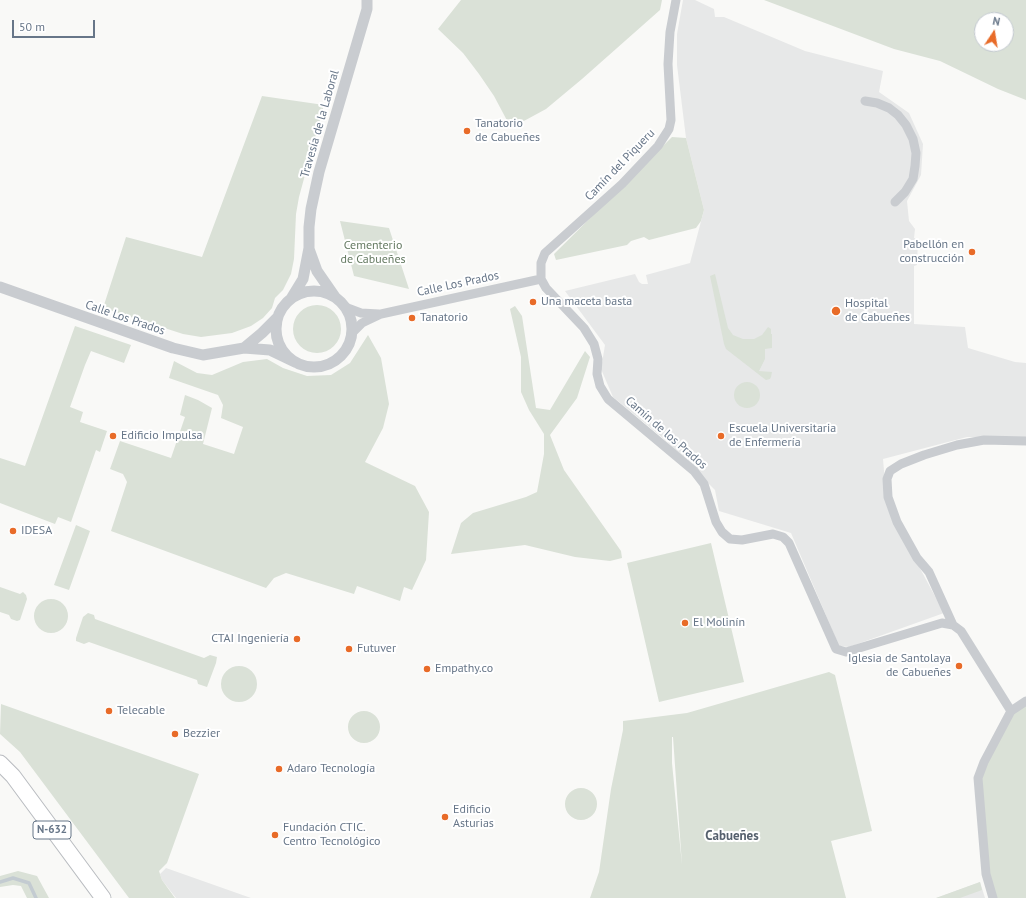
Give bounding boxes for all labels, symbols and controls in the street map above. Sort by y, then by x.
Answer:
scale bar [14,12,97,38]
north arrow [974,12,1014,52]
text: N [991,14,1001,29]
text: 50 m [19,19,45,34]
street label: Travesía de la Laboral [298,68,342,180]
place label: Tanatorio de Cabueñes [475,117,540,145]
marker: Tanatorio de Cabueñes [462,126,472,136]
street label: Camín del Piqueru [582,126,658,204]
place label: Pabellón en construcción [899,238,964,266]
park label: Cementerio de Cabueñes [340,239,406,267]
marker: Pabellón en construcción [967,247,977,257]
street label: Calle Los Prados [416,268,500,300]
place label: Una maceta basta [541,295,632,309]
marker: Una maceta basta [528,297,538,307]
place label: Hospital de Cabueñes [845,297,910,325]
street label: Calle Los Prados [83,298,167,338]
marker: Hospital de Cabueñes [830,305,842,317]
place label: Tanatorio [420,311,468,325]
marker: Tanatorio [407,313,417,323]
street label: Camín de los Prados [622,394,710,472]
place label: Escuela Universitaria de Enfermería [729,422,836,450]
place label: Edificio Impulsa [121,429,203,443]
marker: Edificio Impulsa [108,431,118,441]
marker: Escuela Universitaria de Enfermería [716,431,726,441]
place label: IDESA [21,524,52,538]
marker: IDESA [8,526,18,536]
place label: El Molinín [693,616,745,630]
marker: El Molinín [680,618,690,628]
place label: CTAI Ingeniería [211,632,289,646]
marker: CTAI Ingeniería [292,634,302,644]
place label: Futuver [357,642,396,656]
marker: Futuver [344,644,354,654]
place label: Iglesia de Santolaya de Cabueñes [848,652,951,680]
marker: Iglesia de Santolaya de Cabueñes [954,661,964,671]
place label: Empathy.co [435,662,493,676]
marker: Empathy.co [422,664,432,674]
place label: Telecable [117,704,165,718]
marker: Telecable [104,706,114,716]
place label: Bezzier [183,727,220,741]
marker: Bezzier [170,729,180,739]
place label: Adaro Tecnología [287,762,375,776]
marker: Adaro Tecnología [274,764,284,774]
place label: Edificio Asturias [453,803,494,831]
marker: Edificio Asturias [440,812,450,822]
road number: N-632 [33,821,71,839]
place label: Fundación CTIC. Centro Tecnológico [283,821,381,849]
district label: Cabueñes [705,828,759,844]
marker: Fundación CTIC. Centro Tecnológico [270,830,280,840]

